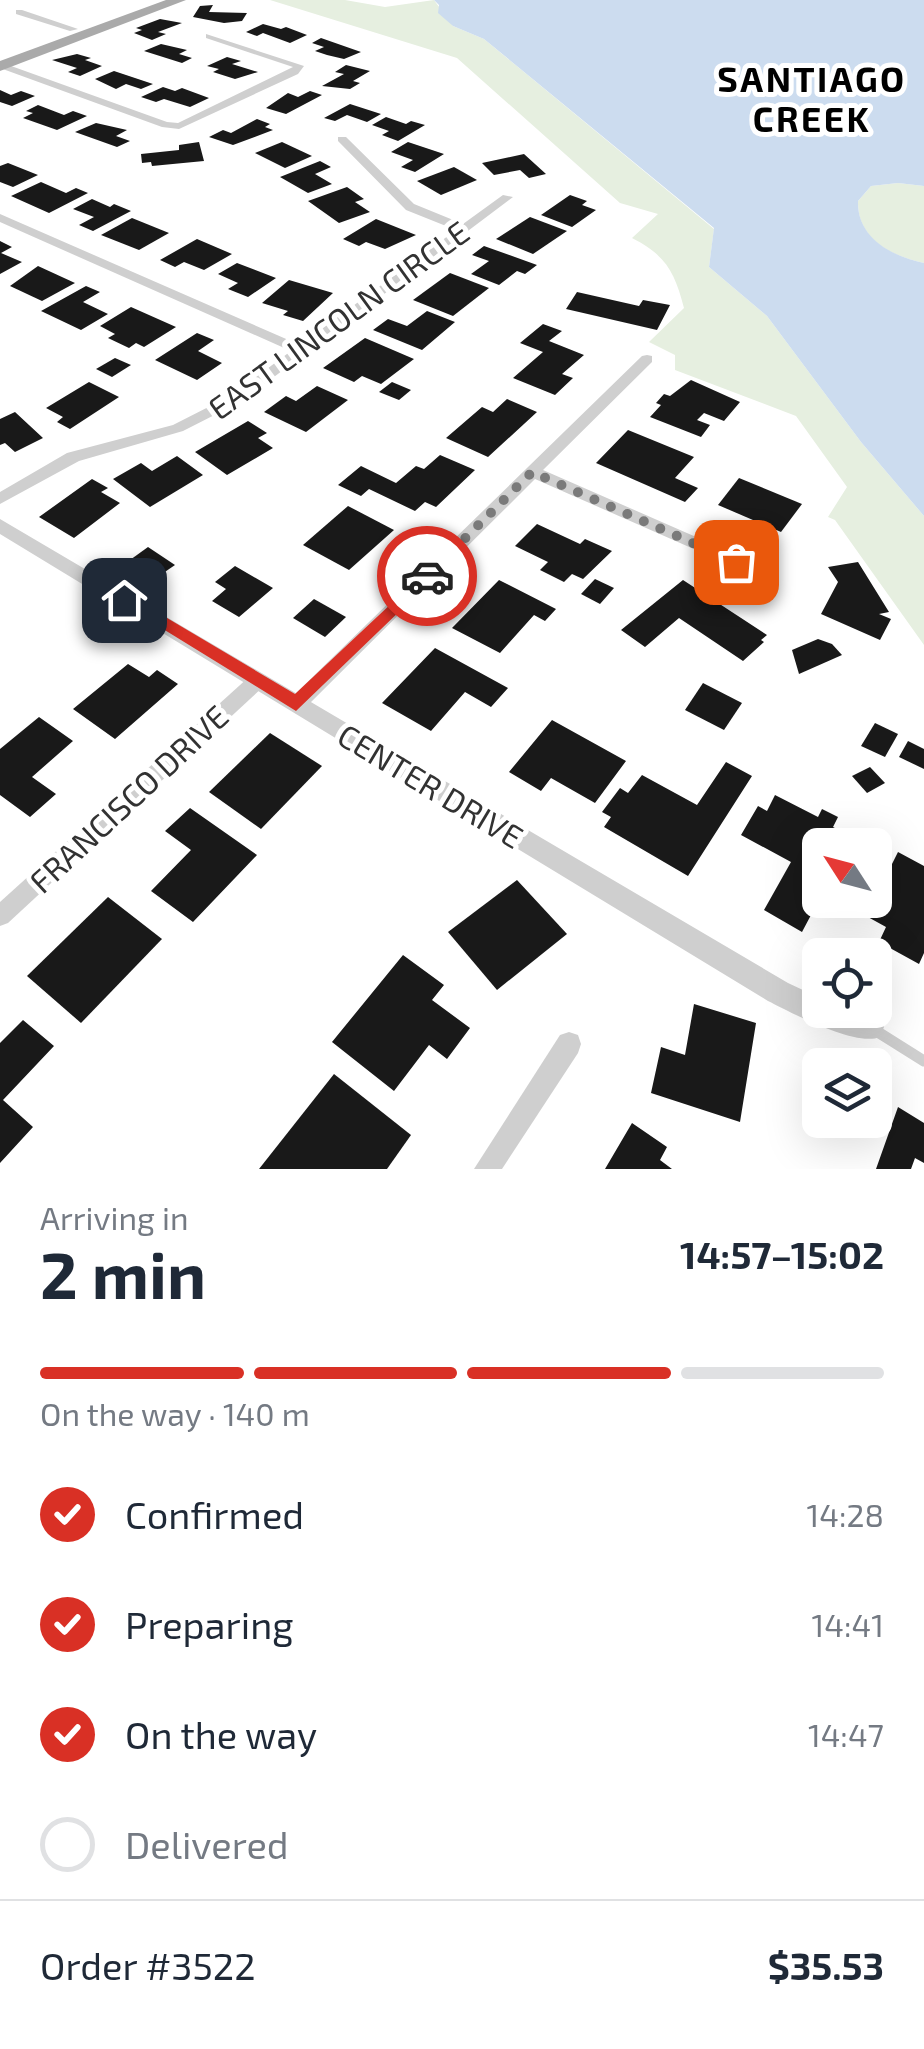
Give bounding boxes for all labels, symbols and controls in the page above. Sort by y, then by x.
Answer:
district label: SANTIAGO CREEK [717,57,907,139]
street label: EAST LINCOLN CIRCLE [200,212,476,426]
pin [694,520,779,605]
courier [377,526,477,626]
icon: bag [709,535,764,590]
icon: car [400,549,455,604]
pin [82,558,167,643]
icon: home [97,573,152,628]
street label: FRANCISCO DRIVE [21,696,235,900]
street label: CENTER DRIVE [332,715,530,855]
north arrow [802,828,892,918]
map controls [802,828,892,1138]
button: locate [802,938,892,1028]
button: layers [802,1048,892,1138]
text: Arriving in [40,1198,189,1236]
text: 14:57–15:02 [680,1231,884,1277]
text: 2 min [40,1234,206,1312]
text: On the way · 140 m [40,1394,310,1432]
icon: check [40,1487,95,1542]
text: Confirmed [125,1491,304,1537]
text: 14:28 [807,1495,884,1533]
icon: check [40,1597,95,1652]
text: Preparing [125,1601,293,1647]
text: 14:41 [812,1605,884,1643]
icon: check [40,1707,95,1762]
text: On the way [125,1711,317,1757]
text: 14:47 [808,1715,884,1753]
text: Delivered [125,1821,289,1867]
text: Order #3522 [40,1942,256,1988]
text: $35.53 [768,1942,884,1988]

